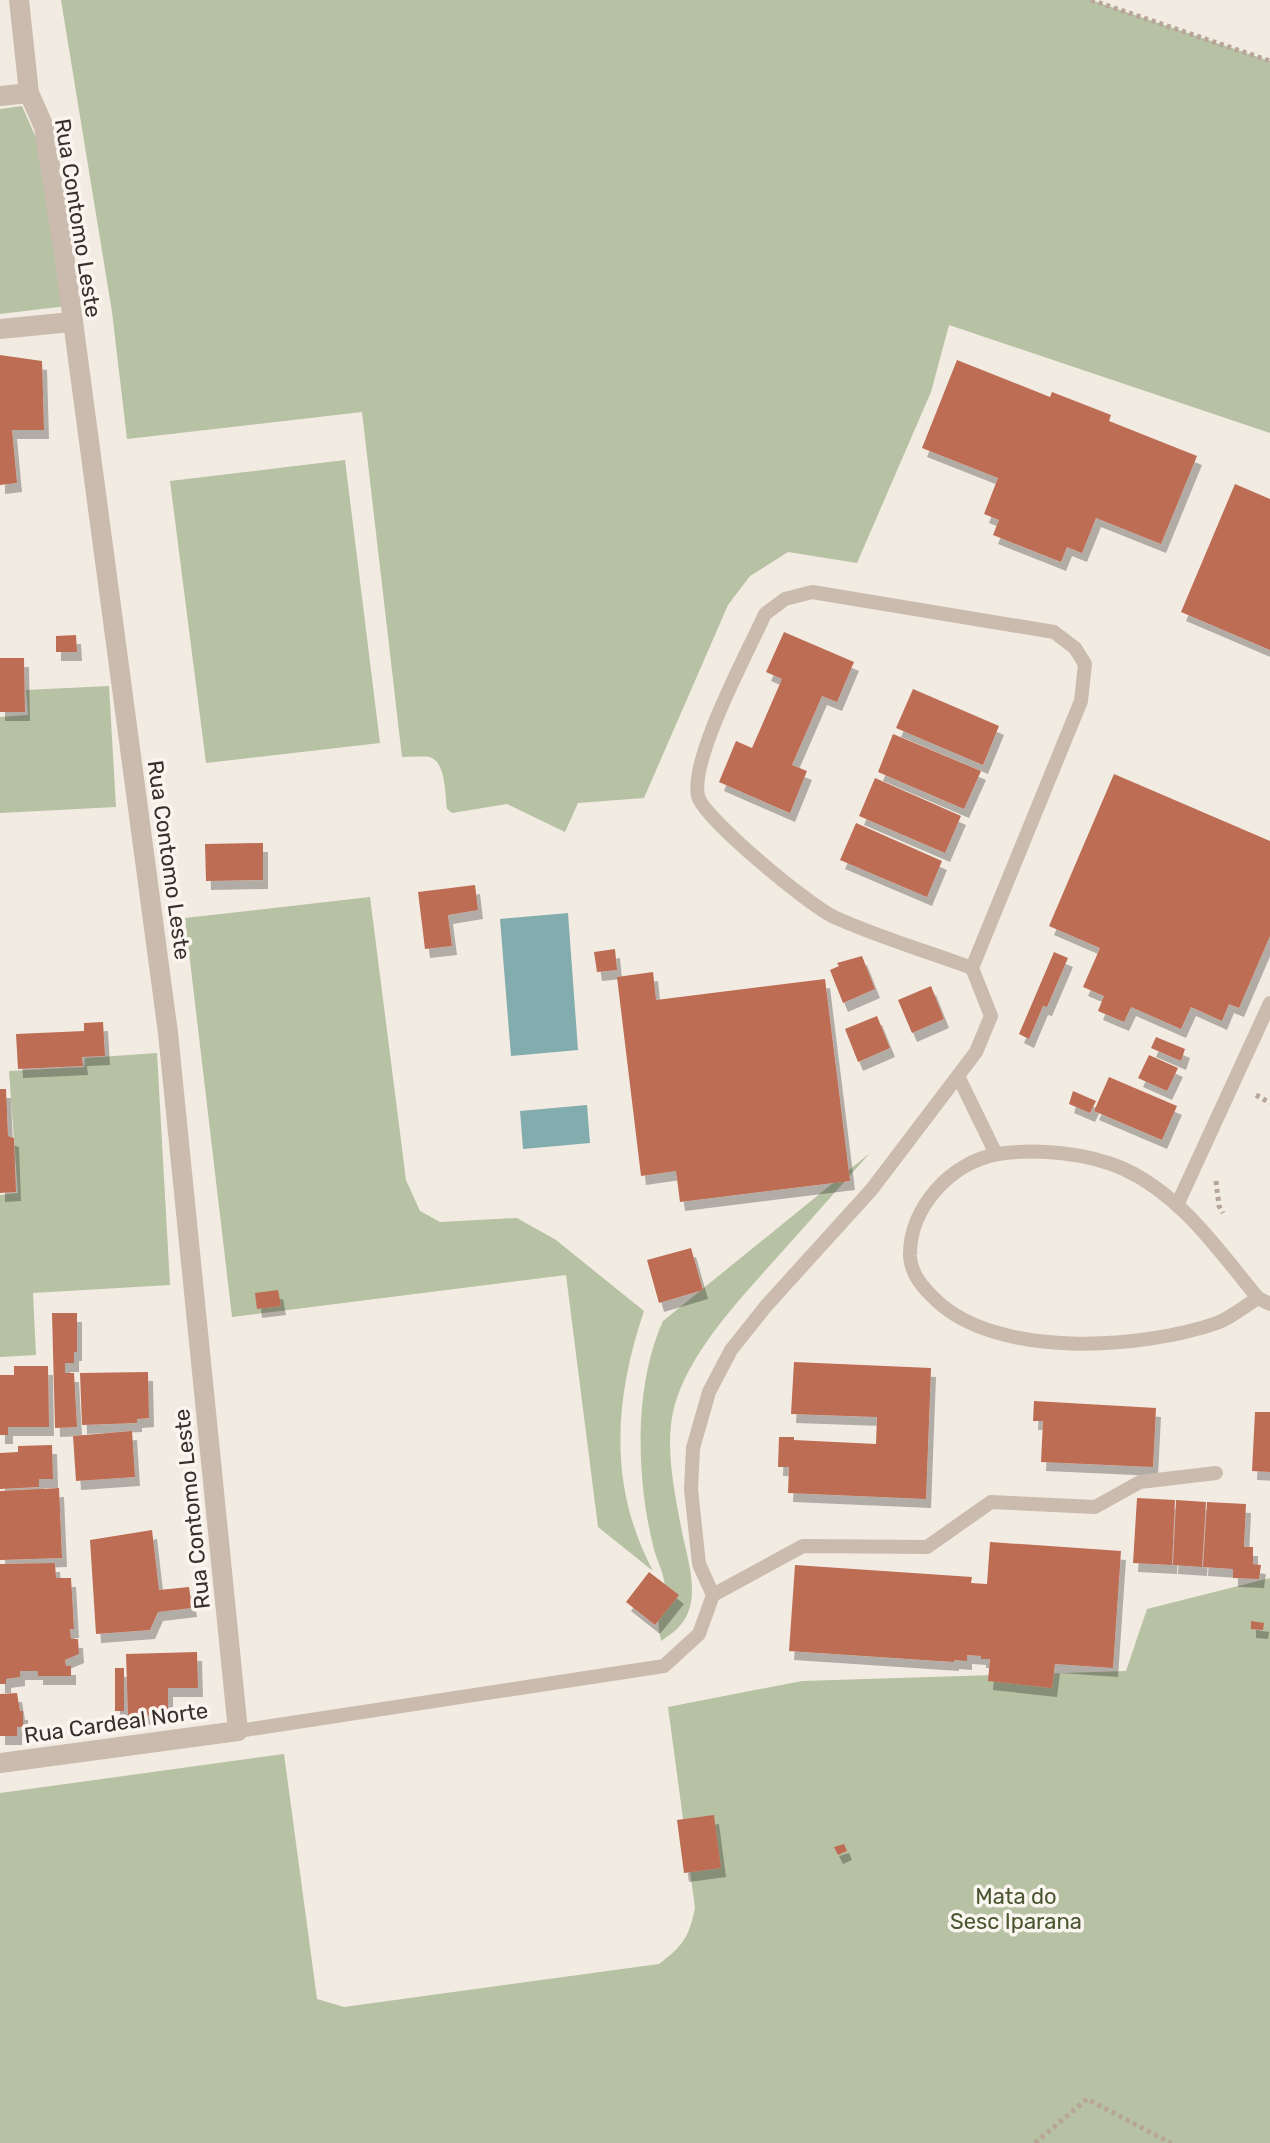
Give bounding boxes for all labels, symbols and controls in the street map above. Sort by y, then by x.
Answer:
street label: Rua Contomo Leste [49,117,107,319]
street label: Rua Contomo Leste [142,759,196,961]
street label: Rua Contomo Leste [168,1408,216,1610]
street label: Rua Cardeal Norte [22,1697,210,1749]
park label: Mata do Sesc Iparana [950,1883,1082,1935]

